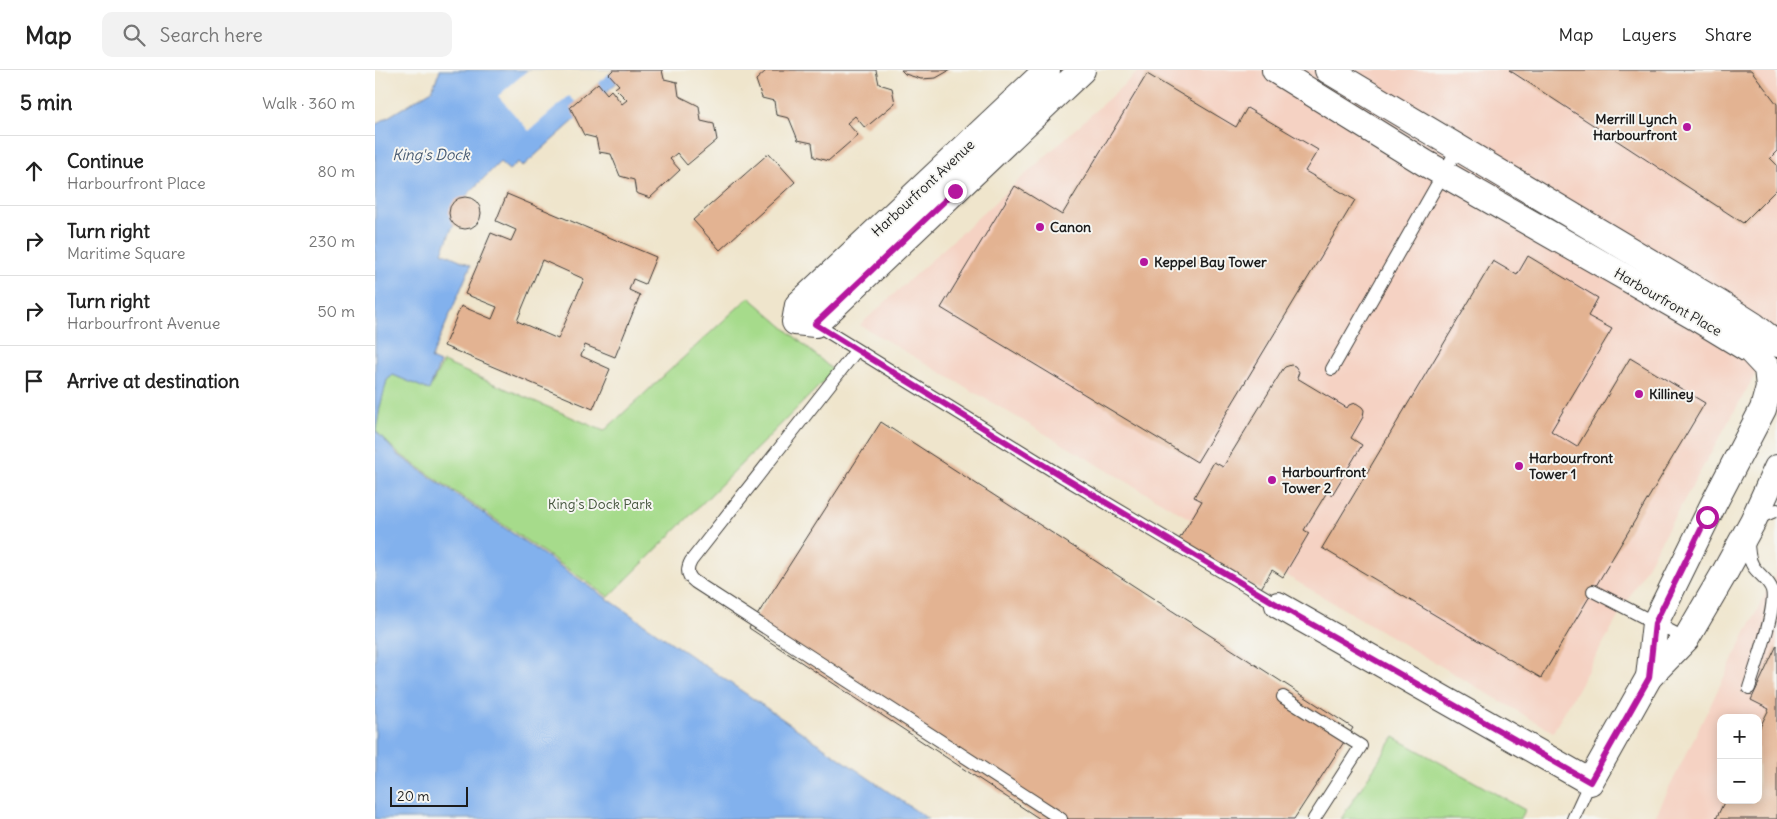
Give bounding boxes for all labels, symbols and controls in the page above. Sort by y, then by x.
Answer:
search box [102,12,452,57]
text: Map [25,20,72,50]
icon: search [120,21,148,49]
text: Search here [160,23,263,47]
text: Map [1558,23,1593,46]
text: Layers [1621,23,1677,46]
text: Share [1705,23,1752,46]
text: 5 min [20,89,72,116]
text: Walk · 360 m [262,93,355,113]
place label: Merrill Lynch Harbourfront [1593,110,1677,144]
marker: Merrill Lynch Harbourfront [1681,121,1693,133]
street label: Harbourfront Avenue [868,136,978,240]
water label: King's Dock [392,145,471,164]
text: Continue [67,149,144,173]
icon: ahead [20,157,48,185]
text: 80 m [317,161,355,181]
text: Harbourfront Place [67,173,206,193]
route end [944,180,967,203]
place label: Canon [1050,218,1091,236]
text: Turn right [67,219,150,243]
marker: Canon [1034,221,1046,233]
icon: right [20,227,48,255]
text: 230 m [309,231,355,251]
text: Maritime Square [67,243,185,263]
place label: Keppel Bay Tower [1154,253,1267,271]
marker: Keppel Bay Tower [1138,256,1150,268]
street label: Harbourfront Place [1611,264,1725,340]
text: Turn right [67,289,150,313]
icon: right [20,297,48,325]
text: 50 m [317,301,355,321]
text: Harbourfront Avenue [67,313,220,333]
icon: arrive [20,367,48,395]
text: Arrive at destination [67,369,240,393]
place label: Killiney [1649,385,1694,403]
marker: Killiney [1633,388,1645,400]
place label: Harbourfront Tower 1 [1529,449,1613,483]
marker: Harbourfront Tower 1 [1513,460,1525,472]
place label: Harbourfront Tower 2 [1282,463,1366,497]
marker: Harbourfront Tower 2 [1266,474,1278,486]
park label: King's Dock Park [548,495,652,513]
route start [1696,506,1719,529]
map controls [1717,714,1762,804]
button: + [1717,714,1762,759]
button: − [1717,759,1762,804]
scale bar [390,784,467,807]
text: 20 m [397,787,430,805]

